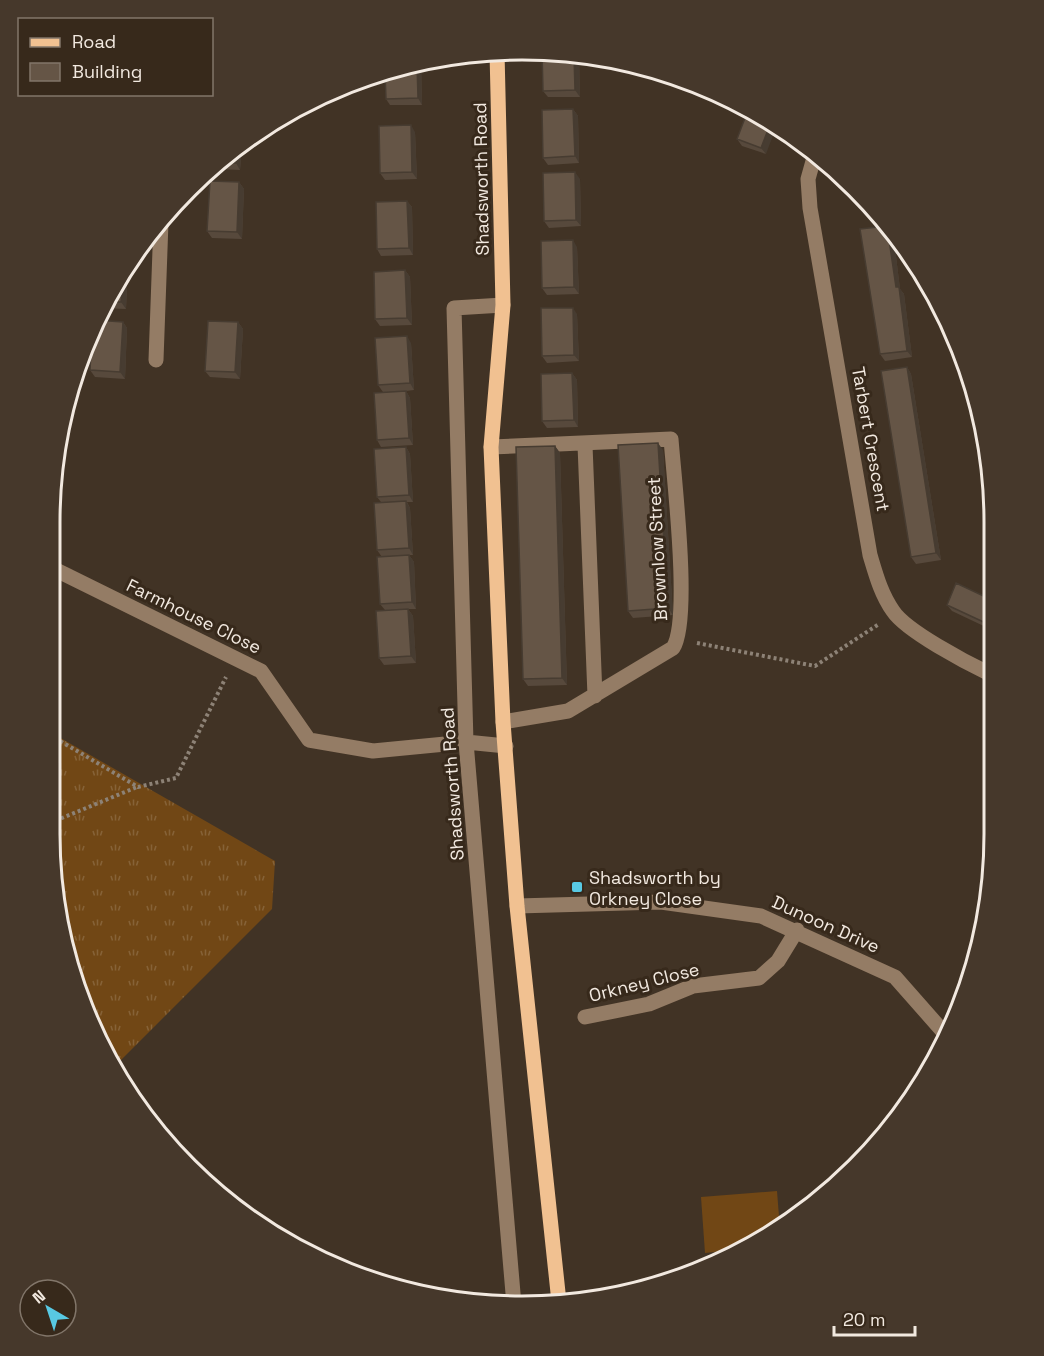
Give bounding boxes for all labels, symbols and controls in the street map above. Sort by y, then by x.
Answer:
legend [18,18,213,96]
text: Road [72,30,116,53]
text: Building [72,60,142,83]
street label: Shadsworth Road [468,102,494,256]
street label: Tarbert Crescent [847,365,895,513]
street label: Brownlow Street [642,476,672,622]
street label: Farmhouse Close [123,573,265,659]
street label: Shadsworth Road [435,707,469,861]
place label: Shadsworth by Orkney Close [589,866,721,910]
marker: Shadsworth by Orkney Close [570,880,584,894]
street label: Dunoon Drive [769,890,883,958]
street label: Orkney Close [586,957,702,1007]
north arrow [18,1278,78,1338]
text: N [28,1285,50,1308]
scale bar [834,1299,915,1337]
text: 20 m [843,1308,886,1331]

